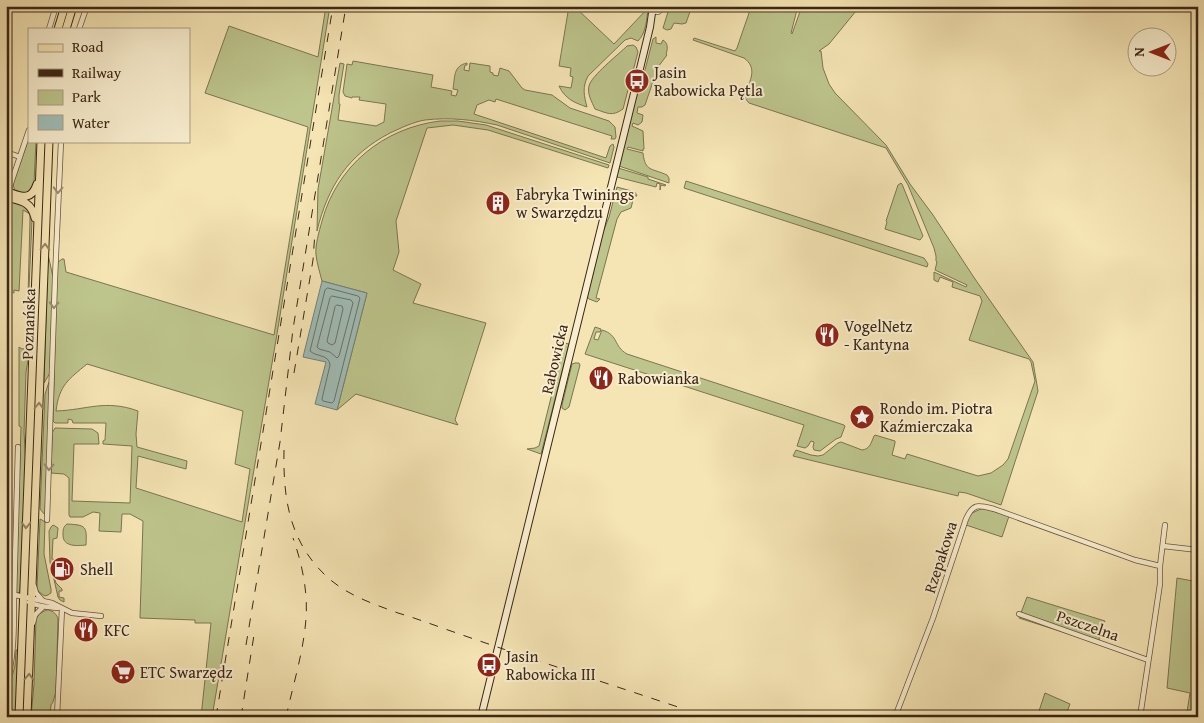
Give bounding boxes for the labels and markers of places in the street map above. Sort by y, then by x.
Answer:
place label: Jasin Rabowicka Pętla [652,60,763,102]
bus stop icon: Jasin Rabowicka Pętla [624,68,650,94]
place label: Fabryka Twinings w Swarzędzu [516,182,634,224]
building icon: Fabryka Twinings w Swarzędzu [485,190,511,216]
place label: VogelNetz - Kantyna [844,314,912,356]
restaurant icon: VogelNetz - Kantyna [814,322,840,348]
restaurant icon: Rabowianka [588,365,614,391]
place label: Rabowianka [618,366,700,390]
place label: Rondo im. Piotra Kaźmierczaka [880,396,993,438]
place icon: Rondo im. Piotra Kaźmierczaka [849,404,875,430]
fuel station icon: Shell [49,556,75,582]
place label: Shell [80,557,114,581]
restaurant icon: KFC [73,617,99,643]
place label: KFC [104,618,130,642]
place label: Jasin Rabowicka III [504,644,596,686]
bus stop icon: Jasin Rabowicka III [476,652,502,678]
supermarket icon: ETC Swarzędz [110,659,136,685]
place label: ETC Swarzędz [140,660,232,684]

